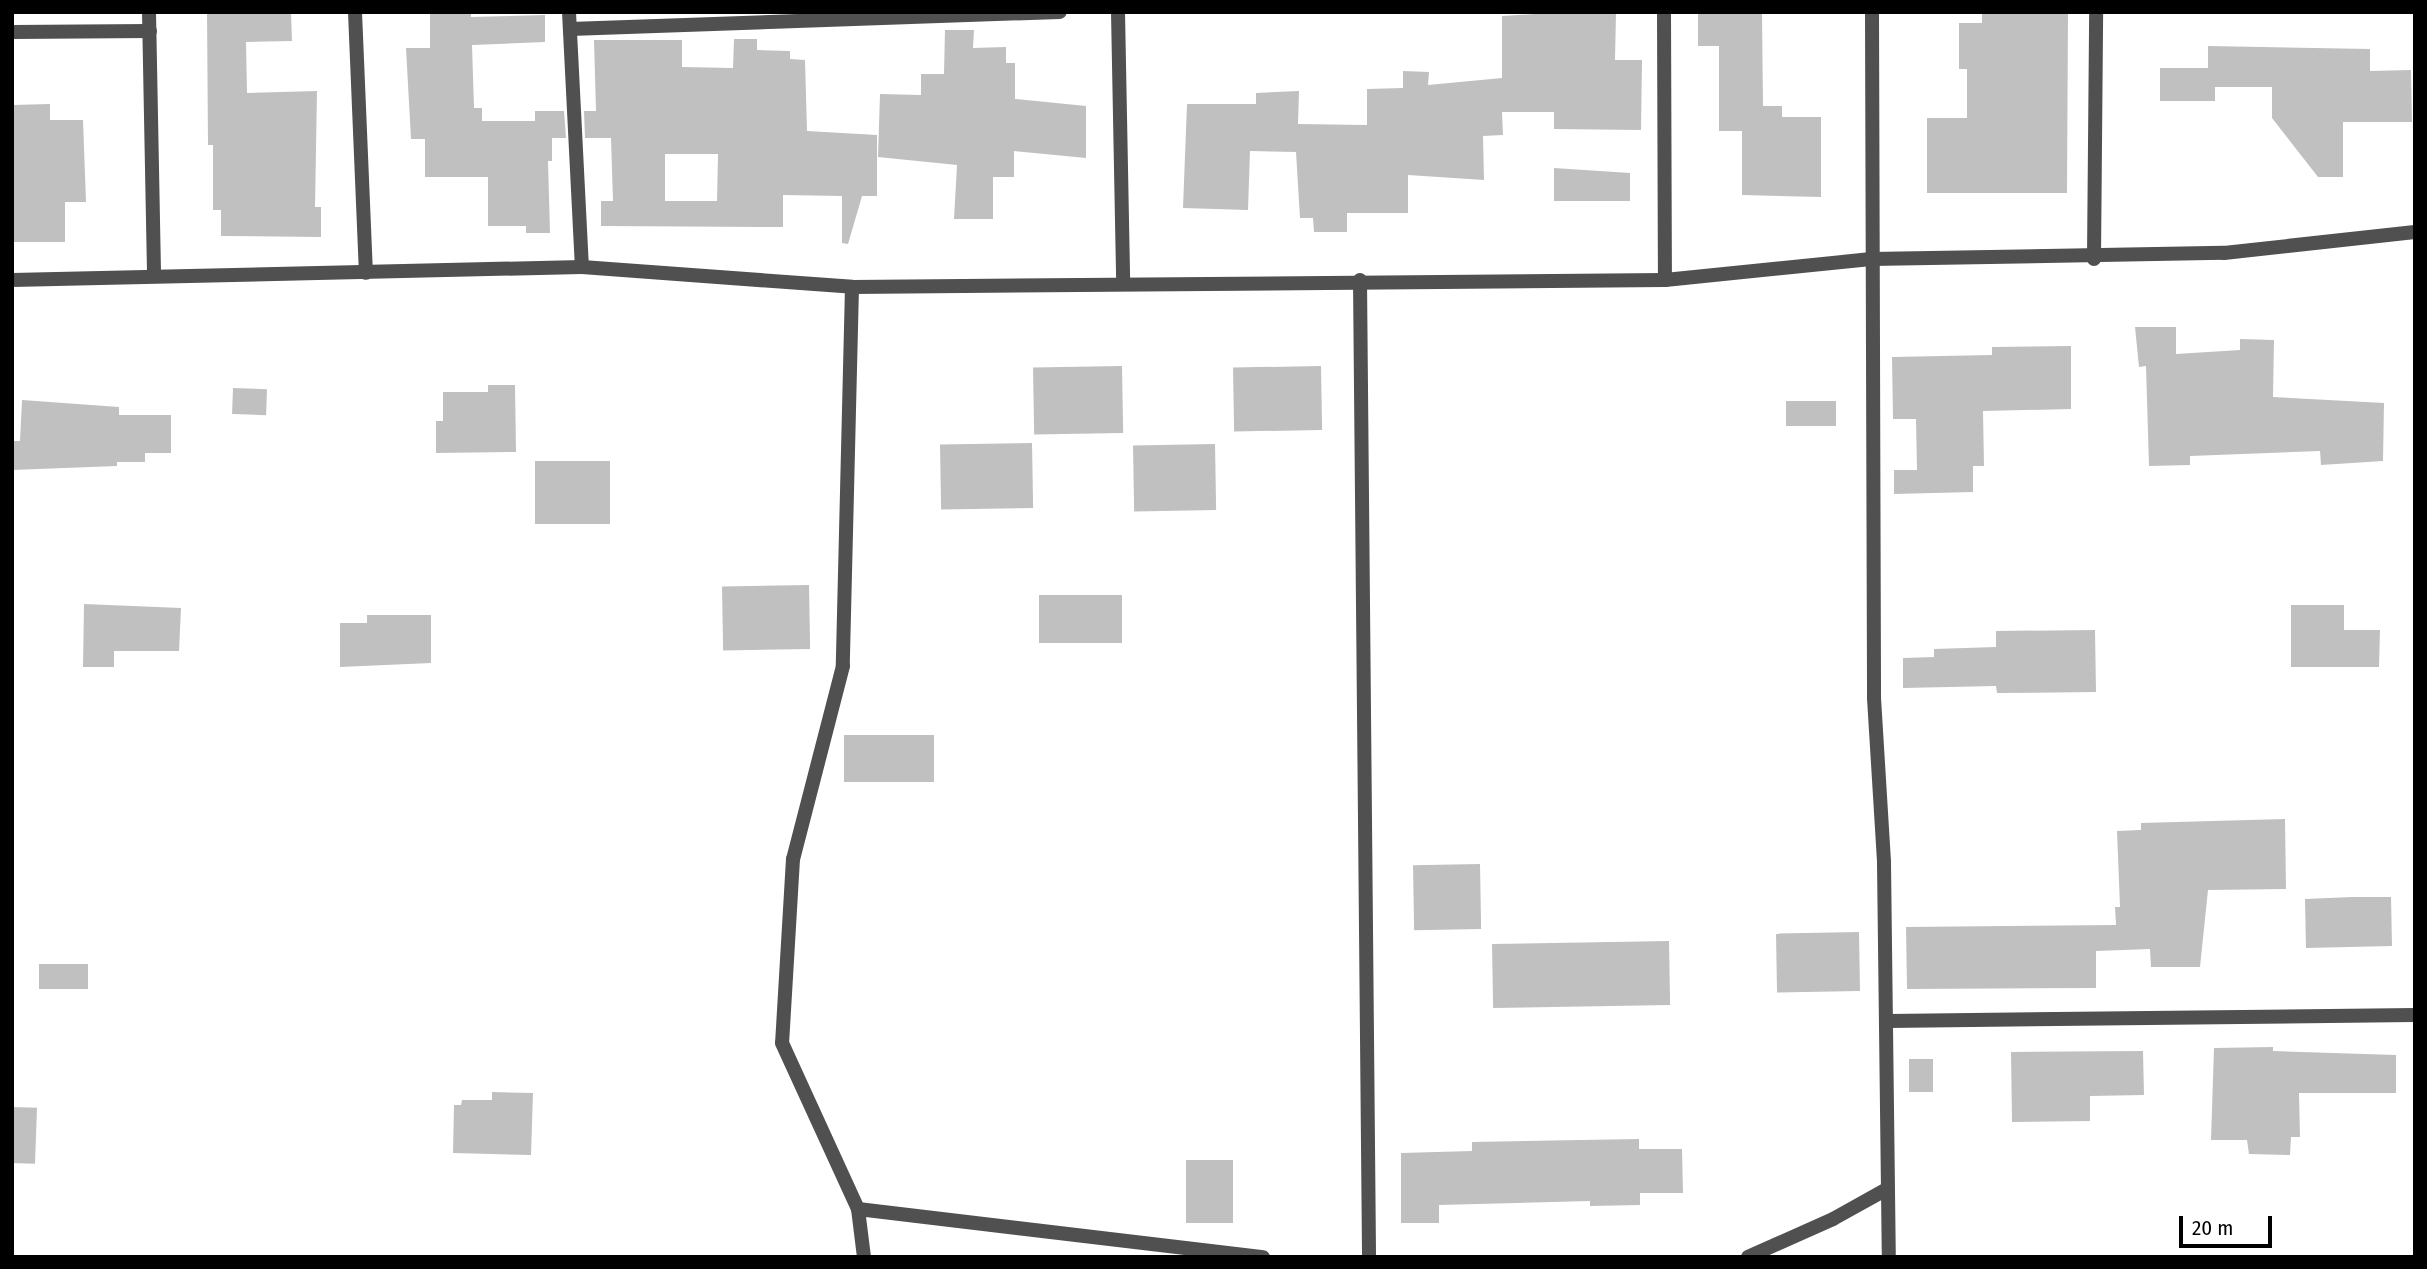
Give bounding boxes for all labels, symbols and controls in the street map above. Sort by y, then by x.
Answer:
scale bar [2182,1202,2275,1246]
text: 20 m [2192,1215,2233,1241]

